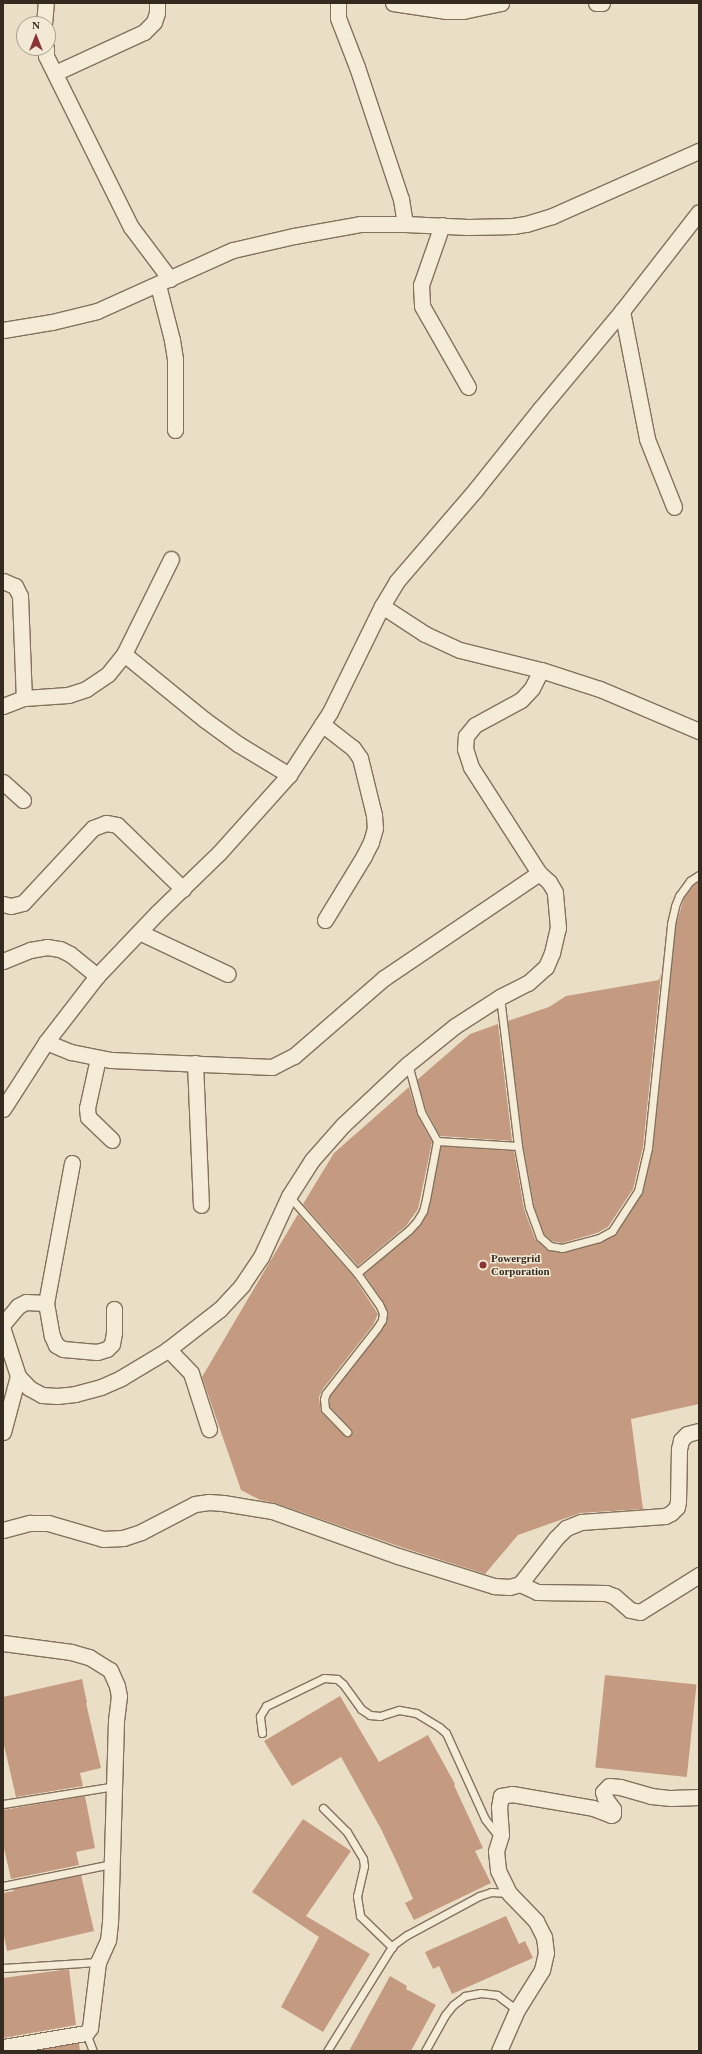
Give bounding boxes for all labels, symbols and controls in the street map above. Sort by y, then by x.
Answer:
north arrow [16,16,56,56]
text: N [32,19,40,31]
place label: Powergrid Corporation [491,1252,550,1278]
marker: Powergrid Corporation [478,1260,488,1270]

